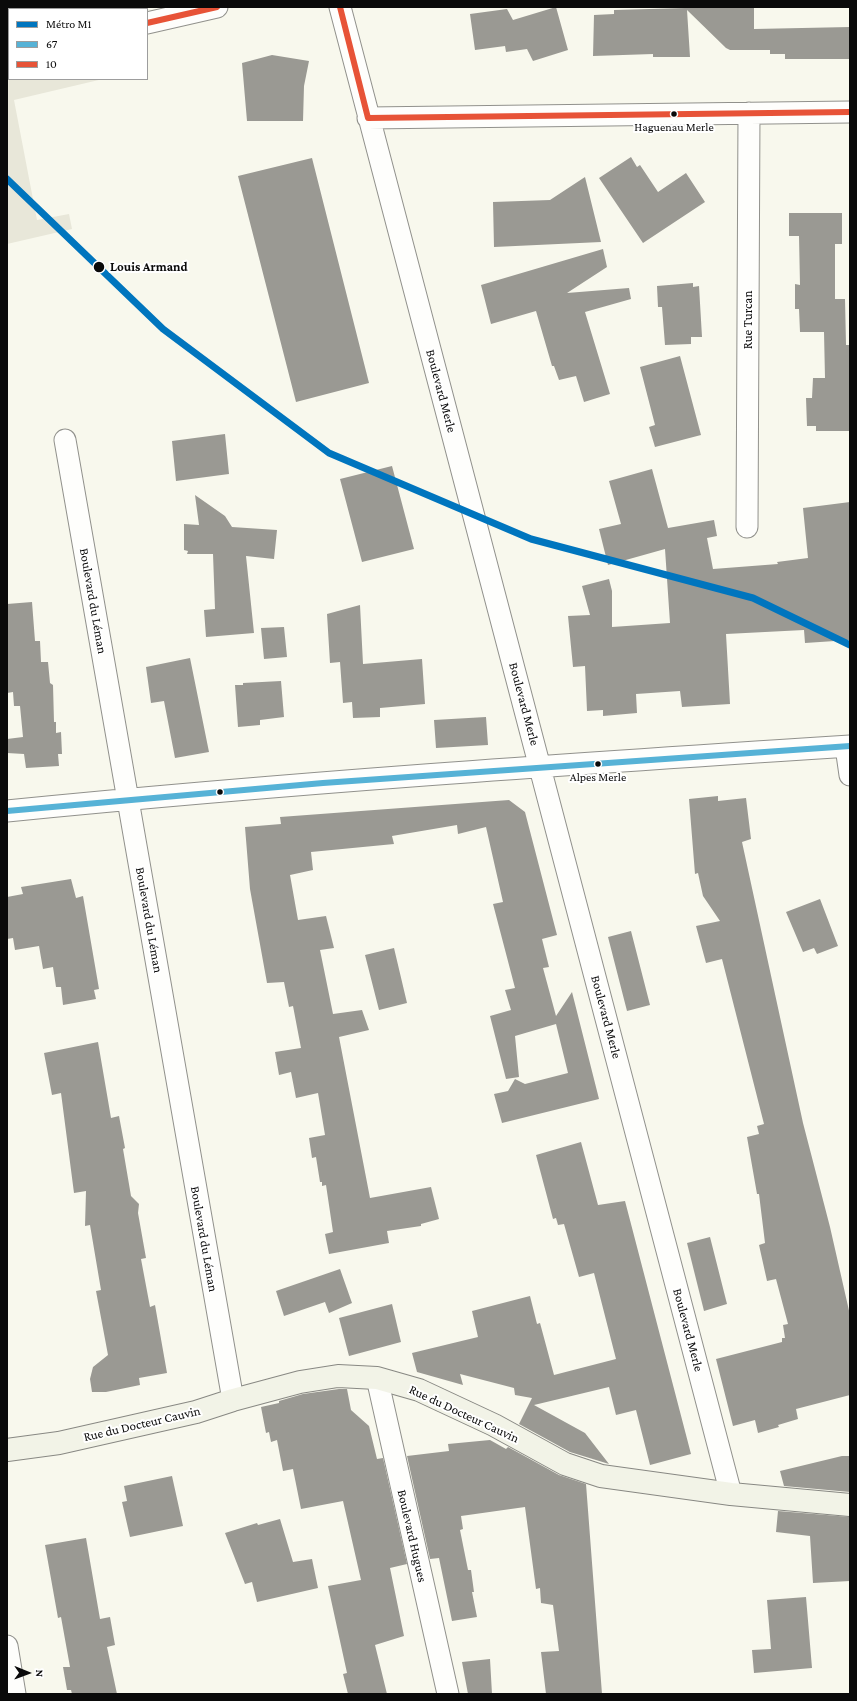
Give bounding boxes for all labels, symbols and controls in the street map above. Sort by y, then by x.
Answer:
legend [8,8,148,80]
text: Métro M1 [46,17,91,31]
text: 67 [46,37,57,51]
text: 10 [46,57,57,71]
marker: Haguenau Merle [669,109,679,119]
place label: Haguenau Merle [634,120,714,134]
place label: Louis Armand [110,259,188,275]
marker: Louis Armand [92,260,106,274]
street label: Rue Turcan [740,291,756,349]
street label: Boulevard Merle [422,348,460,434]
street label: Boulevard du Léman [76,547,110,655]
street label: Boulevard Merle [505,661,543,747]
marker: Alpes Merle [593,759,603,769]
place label: Alpes Merle [570,770,626,784]
unlabelled marker [215,787,225,797]
street label: Boulevard du Léman [132,866,166,974]
street label: Boulevard Merle [587,974,625,1060]
street label: Boulevard du Léman [187,1185,221,1293]
street label: Boulevard Merle [669,1287,707,1373]
street label: Rue du Docteur Cauvin [407,1382,521,1446]
street label: Rue du Docteur Cauvin [82,1403,202,1445]
street label: Boulevard Hugues [394,1488,430,1584]
north arrow [8,1653,48,1693]
text: N [34,1669,46,1677]

